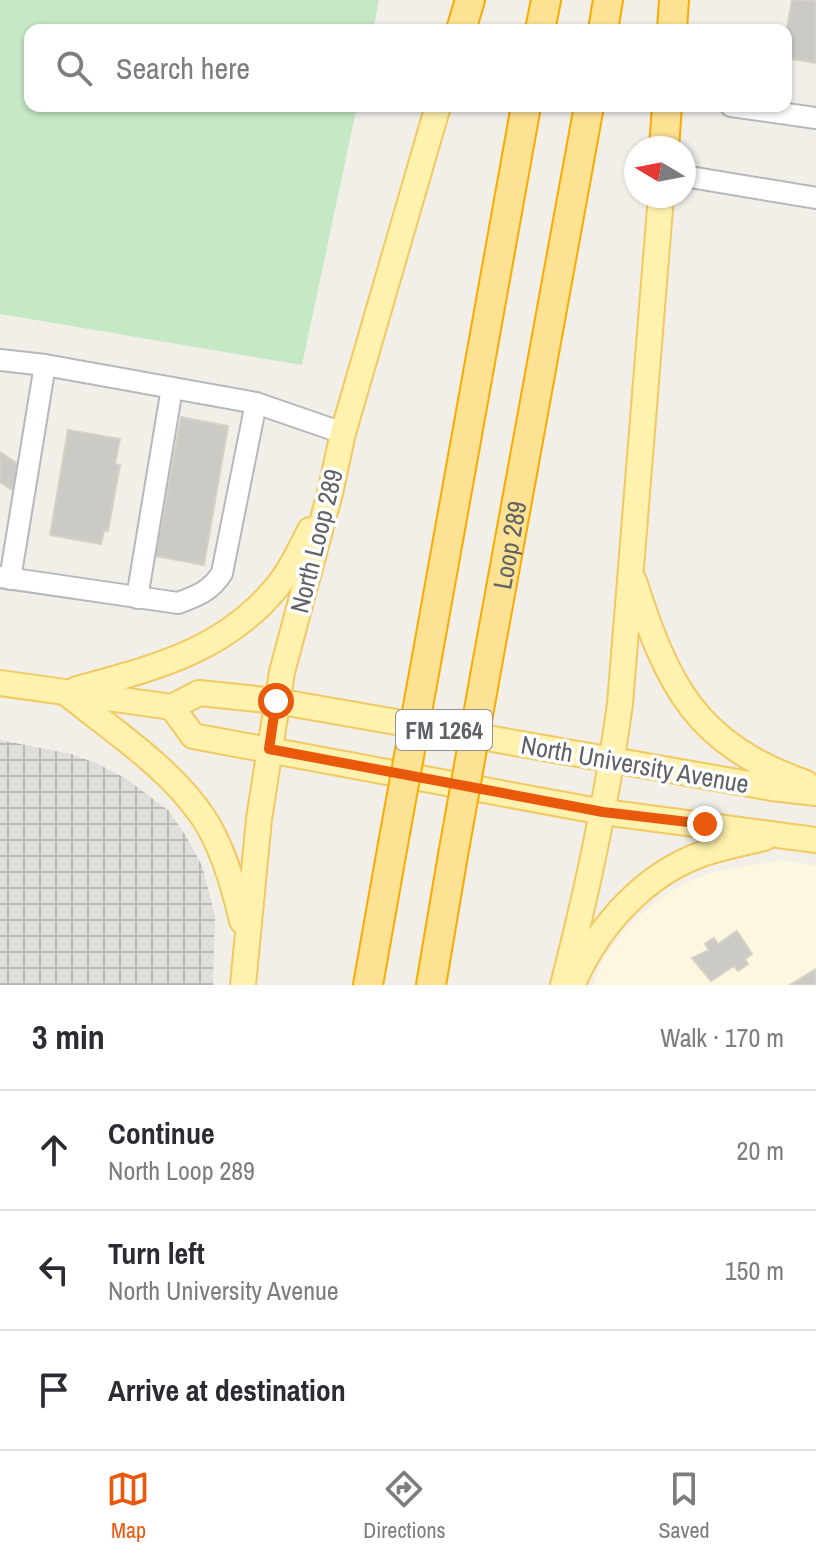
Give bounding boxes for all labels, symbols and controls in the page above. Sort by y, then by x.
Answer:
search box [24,24,792,112]
icon: search [52,46,96,90]
text: Search here [116,48,250,88]
north arrow [624,136,696,208]
street label: North Loop 289 [281,465,351,617]
street label: Loop 289 [484,498,534,592]
route start [258,683,294,719]
road number: FM 1264 [396,710,492,750]
street label: North University Avenue [518,727,752,801]
route end [687,806,723,842]
text: 3 min [32,1014,105,1060]
text: Walk · 170 m [660,1020,784,1055]
text: Continue [108,1113,215,1153]
icon: ahead [32,1128,76,1172]
text: 20 m [737,1133,784,1168]
text: North Loop 289 [108,1153,255,1188]
text: Turn left [108,1233,205,1273]
icon: left [32,1248,76,1292]
text: 150 m [725,1253,784,1288]
text: North University Avenue [108,1273,339,1308]
icon: arrive [32,1368,76,1412]
text: Arrive at destination [108,1370,346,1410]
tab: Map [106,1467,150,1545]
tab: Directions [363,1467,446,1545]
tab: Saved [658,1467,710,1545]

